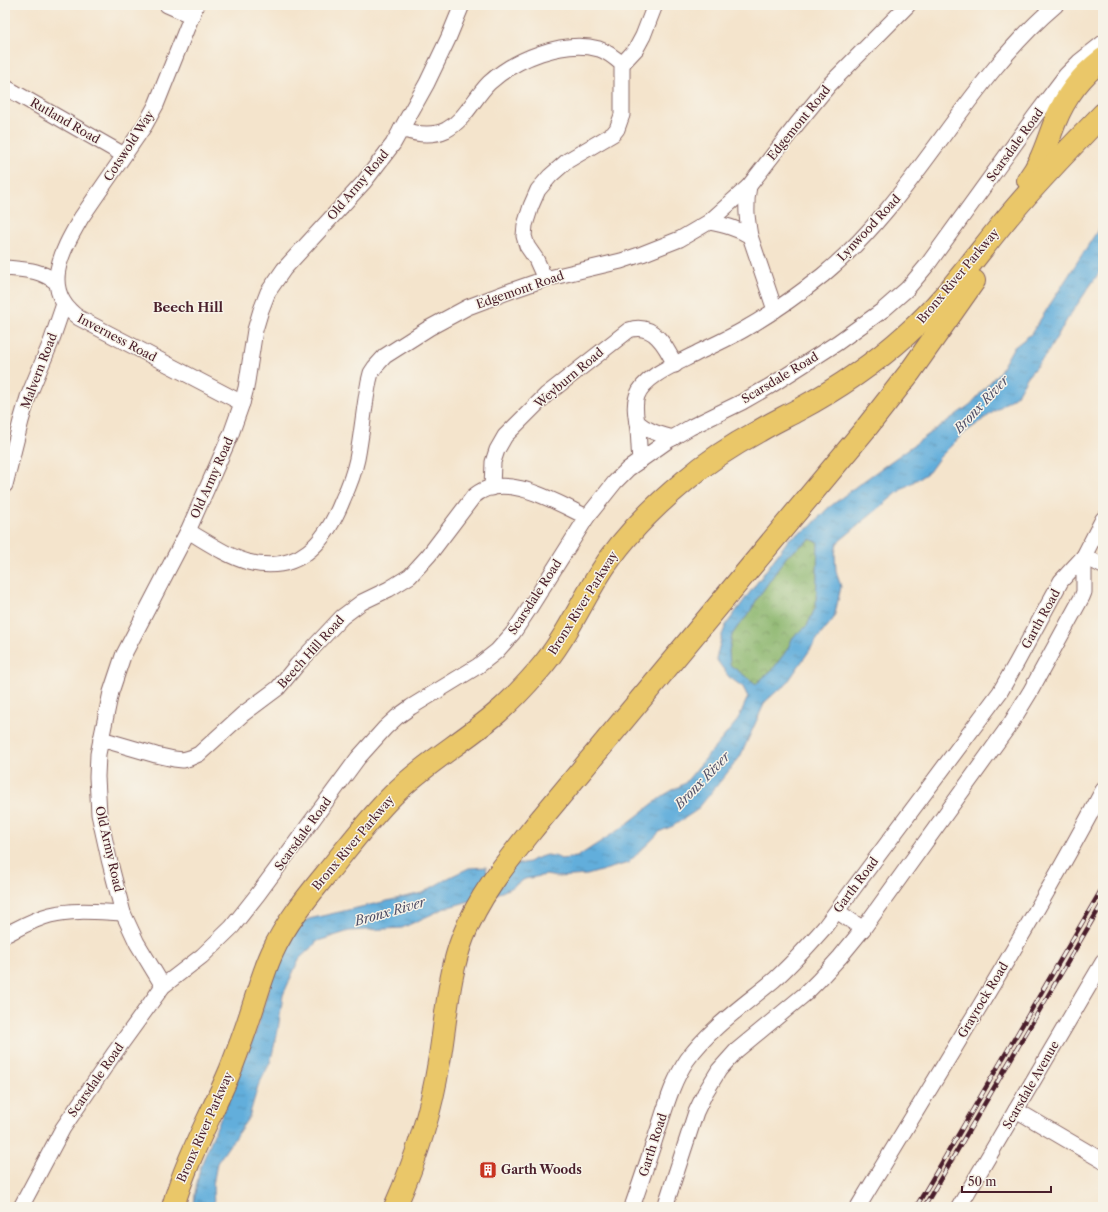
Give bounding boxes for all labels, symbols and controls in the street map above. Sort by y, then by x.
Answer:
street label: Edgemont Road [764,82,834,163]
street label: Rutland Road [28,95,103,147]
street label: Scarsdale Road [983,105,1047,184]
street label: Cotswold Way [100,107,157,184]
street label: Old Army Road [324,146,392,223]
street label: Lynwood Road [834,191,904,264]
street label: Bronx River Parkway [913,225,1002,326]
street label: Edgemont Road [474,267,566,312]
district label: Beech Hill [153,299,224,315]
street label: Inverness Road [75,310,160,365]
street label: Malvern Road [17,330,60,411]
street label: Weyburn Road [530,344,607,411]
street label: Scarsdale Road [739,348,821,406]
water label: Bronx River [950,371,1012,437]
street label: Old Army Road [187,434,236,521]
street label: Bronx River Parkway [545,548,621,657]
street label: Scarsdale Road [505,556,565,637]
street label: Garth Road [1018,586,1063,651]
street label: Beech Hill Road [274,612,348,691]
water label: Bronx River [670,748,734,813]
street label: Bronx River Parkway [308,792,397,893]
street label: Scarsdale Road [271,794,335,873]
street label: Old Army Road [92,805,127,894]
street label: Garth Road [830,853,882,915]
water label: Bronx River [352,893,428,929]
street label: Grayrock Road [954,959,1011,1040]
street label: Scarsdale Avenue [999,1038,1062,1132]
street label: Scarsdale Road [65,1039,127,1120]
street label: Bronx River Parkway [173,1069,236,1184]
street label: Garth Road [635,1111,670,1178]
building icon: Garth Woods [478,1160,498,1180]
place label: Garth Woods [501,1162,582,1177]
scale bar [962,1168,1051,1194]
text: 50 m [968,1174,997,1189]

